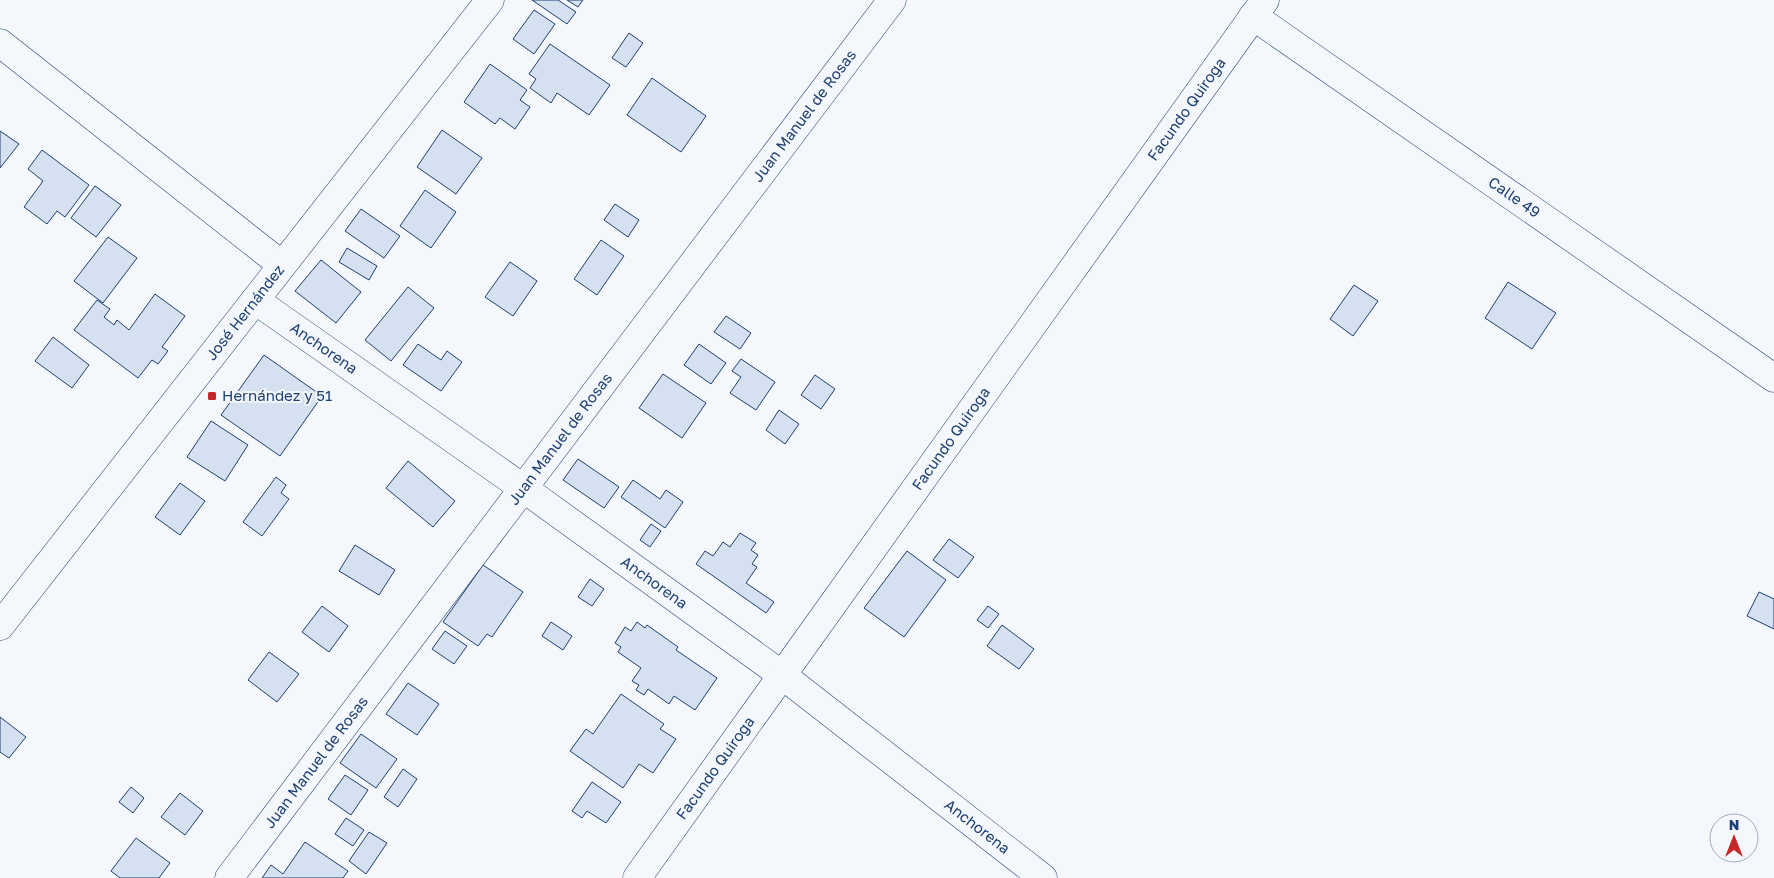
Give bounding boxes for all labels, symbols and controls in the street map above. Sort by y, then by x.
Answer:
street label: Juan Manuel de Rosas [748,46,859,185]
street label: Facundo Quiroga [1143,54,1229,164]
street label: Calle 49 [1485,172,1544,221]
street label: José Hernández [202,260,288,363]
street label: Anchorena [287,318,361,377]
street label: Juan Manuel de Rosas [504,369,615,508]
street label: Facundo Quiroga [907,383,993,493]
place label: Hernández y 51 [222,386,332,404]
marker: Hernández y 51 [206,390,218,402]
street label: Anchorena [618,552,691,612]
street label: Juan Manuel de Rosas [260,692,371,831]
street label: Facundo Quiroga [672,713,758,823]
street label: Anchorena [941,795,1014,857]
north arrow [1709,813,1759,863]
text: N [1729,816,1739,833]

